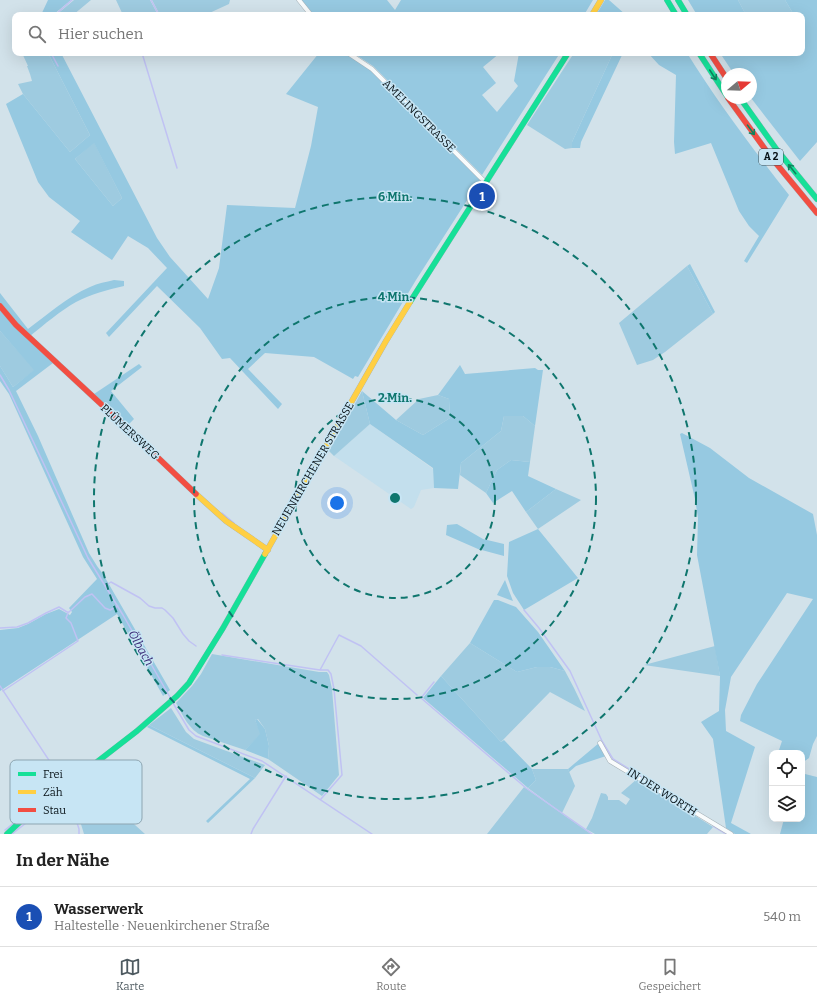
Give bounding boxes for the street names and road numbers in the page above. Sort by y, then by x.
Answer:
street label: AMELINGSTRASSE [380,77,458,155]
road number: A 2 [759,149,783,165]
street label: NEUENKIRCHENER STRASSE [269,400,357,538]
street label: PLÜMERSWEG [98,401,162,463]
street label: IN DER WORTH [625,765,699,819]

